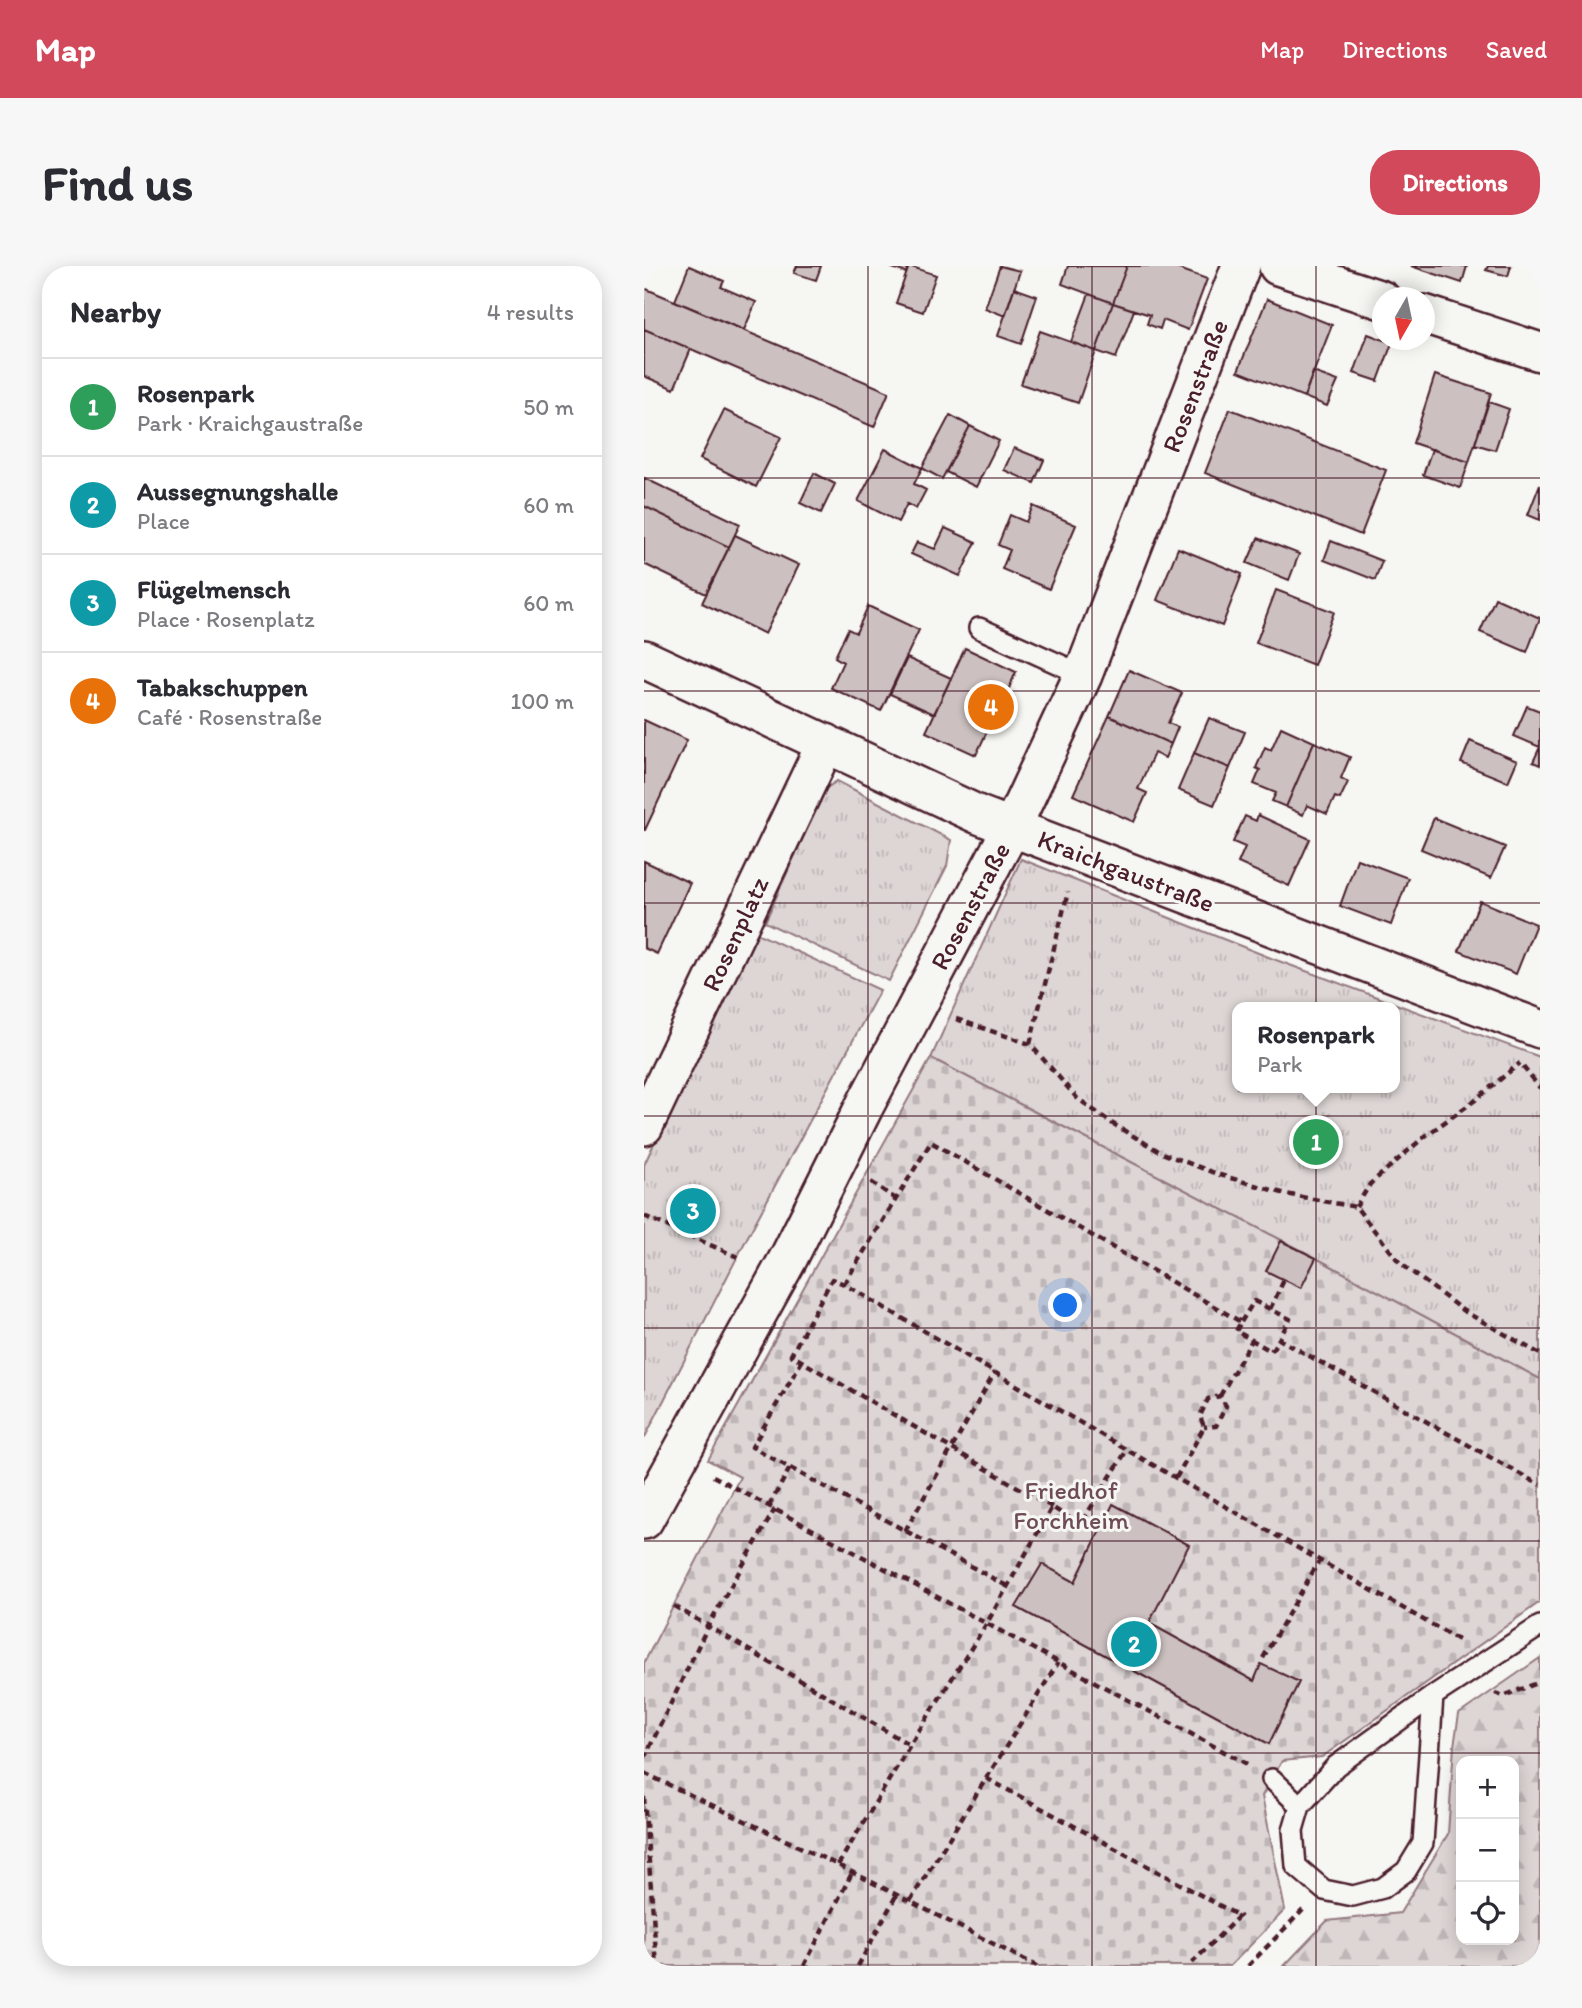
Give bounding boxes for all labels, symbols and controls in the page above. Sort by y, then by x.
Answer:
text: Map [35,30,96,69]
text: Map [1260,35,1304,64]
text: Directions [1342,35,1448,64]
text: Saved [1486,35,1547,64]
button: Directions [1370,150,1540,215]
text: Find us [42,153,193,212]
north arrow [1372,287,1435,350]
text: Nearby [70,293,161,330]
text: 4 results [487,298,574,326]
street label: Rosenstraße [1155,315,1235,457]
text: Rosenpark [137,377,254,409]
text: 1 [88,393,98,421]
text: 50 m [523,393,574,421]
text: Park · Kraichgaustraße [137,409,363,437]
text: Aussegnungshalle [137,475,338,507]
text: 2 [87,491,99,519]
text: 60 m [523,491,574,519]
text: Place [137,507,190,535]
text: Flügelmensch [137,573,290,605]
text: 3 [87,589,99,617]
text: 60 m [523,589,574,617]
text: Place · Rosenplatz [137,605,315,633]
text: Tabakschuppen [137,671,308,703]
pin: 4 [968,681,1014,733]
text: 4 [86,687,100,715]
text: 100 m [510,687,574,715]
text: Café · Rosenstraße [137,703,322,731]
street label: Kraichgaustraße [1033,823,1219,919]
street label: Rosenstraße [923,837,1017,975]
street label: Rosenplatz [694,871,776,997]
popup [1232,1002,1400,1093]
text: Rosenpark [1257,1018,1375,1050]
text: Park [1257,1050,1303,1078]
pin: 1 [1293,1116,1339,1168]
pin: 3 [670,1185,716,1237]
your location [1048,1288,1082,1322]
park label: Friedhof Forchheim [1013,1474,1129,1536]
pin: 2 [1111,1618,1157,1670]
map controls [1456,1756,1519,1945]
button: + [1456,1756,1519,1819]
button: − [1456,1819,1519,1882]
button: locate [1456,1882,1519,1945]

